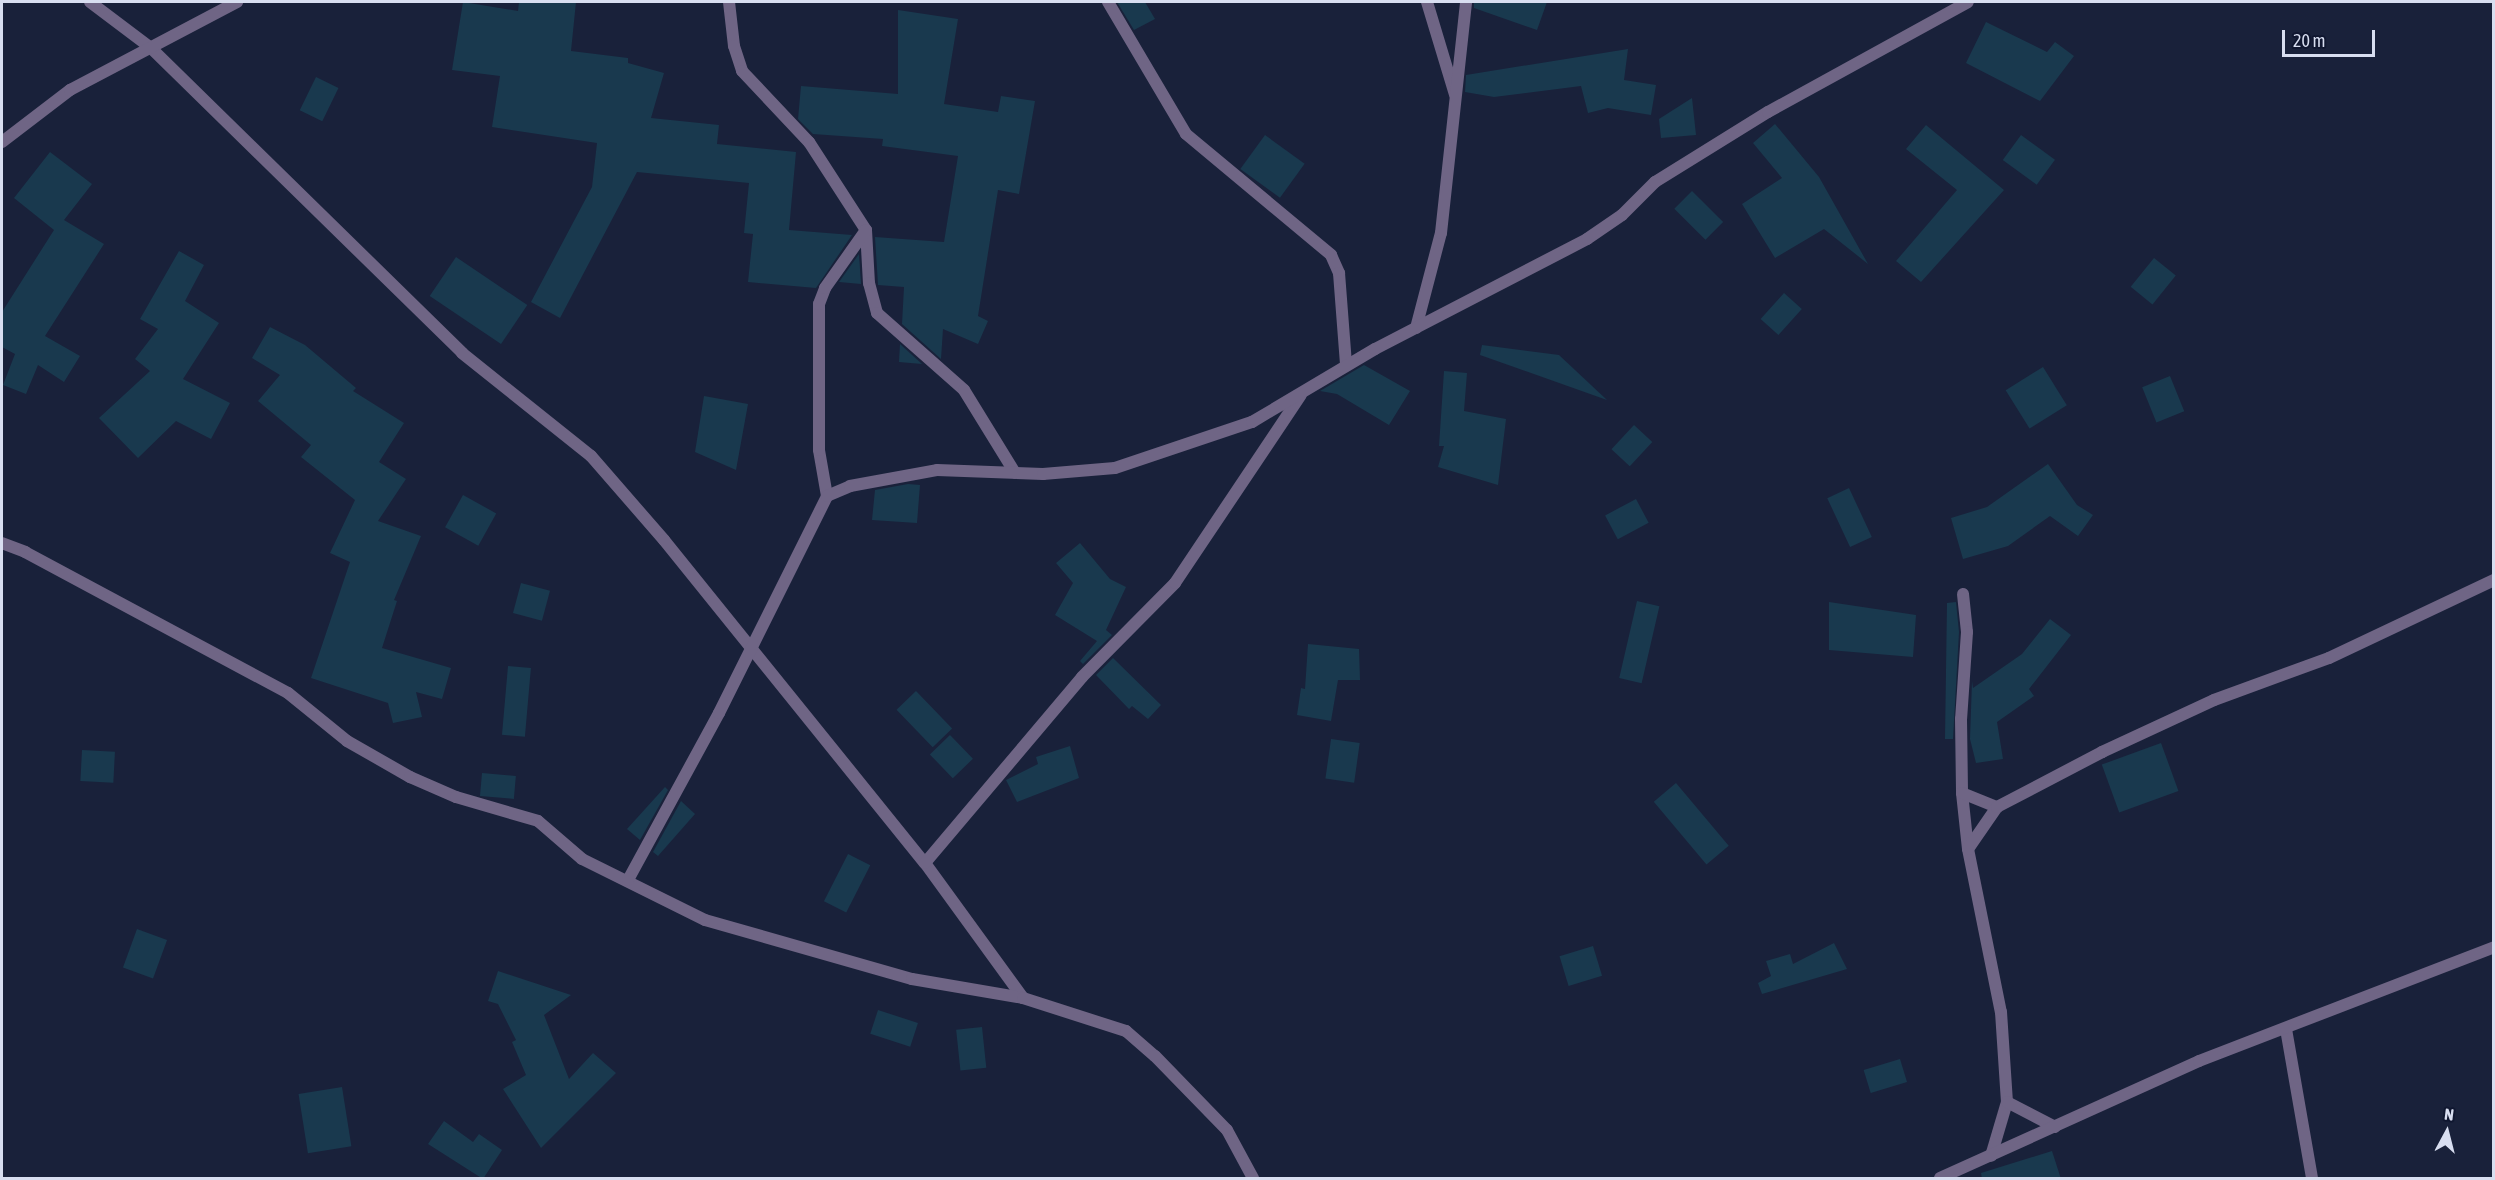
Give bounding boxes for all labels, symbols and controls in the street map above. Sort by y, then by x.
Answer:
scale bar [2285,18,2378,56]
text: 20 m [2293,30,2325,51]
north arrow [2417,1102,2477,1162]
text: N [2443,1105,2455,1124]

